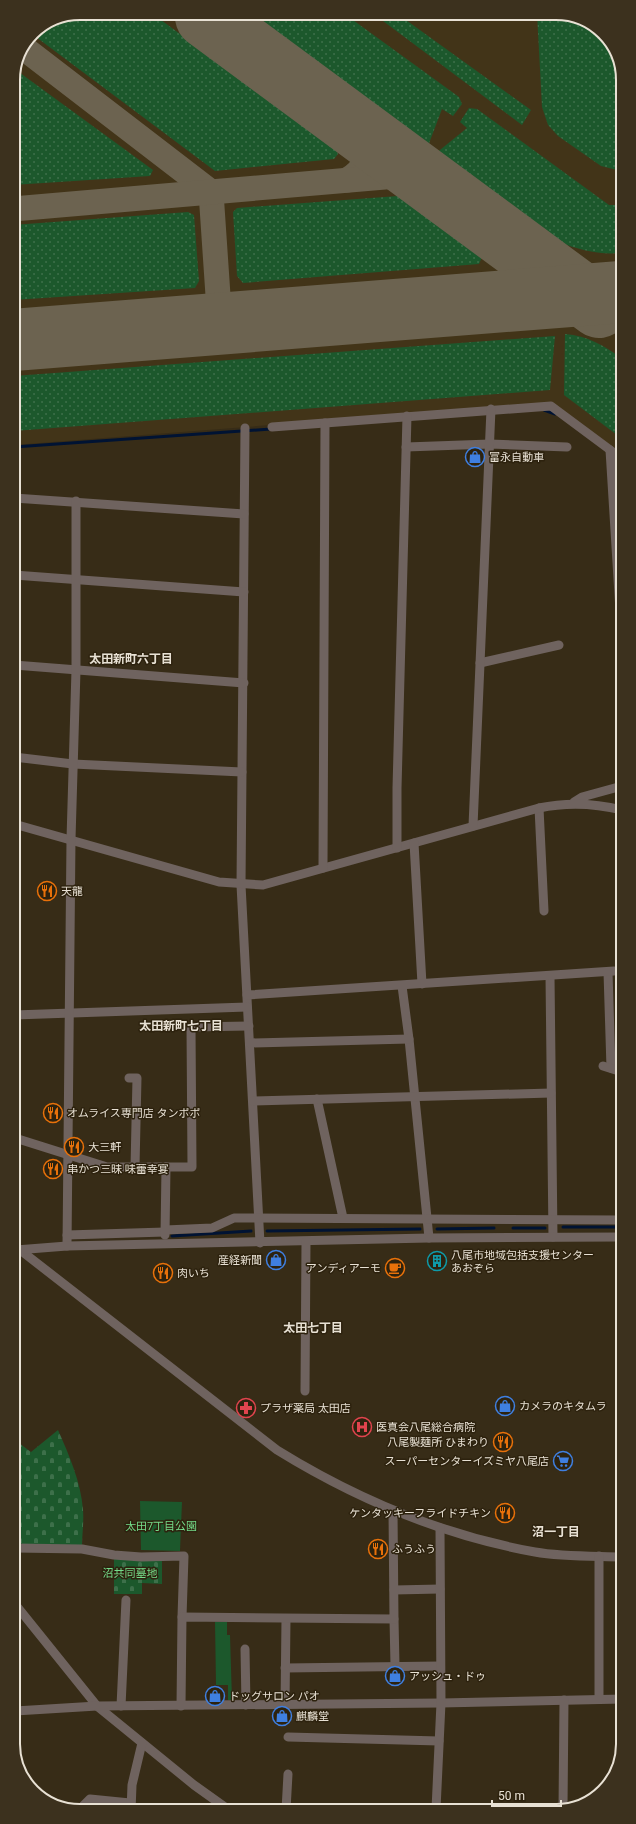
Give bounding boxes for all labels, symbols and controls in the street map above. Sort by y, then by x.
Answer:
shop icon: 富永自動車 [464,446,486,468]
place label: 富永自動車 [489,451,544,464]
district label: 太田新町六丁目 [89,652,173,666]
restaurant icon: 天龍 [36,880,58,902]
place label: 天龍 [61,885,83,898]
district label: 太田新町七丁目 [139,1019,223,1033]
restaurant icon: オムライス専門店 タンポポ [42,1102,64,1124]
place label: オムライス専門店 タンポポ [67,1107,201,1120]
restaurant icon: 大三軒 [63,1136,85,1158]
place label: 大三軒 [88,1141,122,1154]
restaurant icon: 串かつ三昧 味蕾幸宴 [42,1158,64,1180]
place label: 串かつ三昧 味蕾幸宴 [67,1163,169,1176]
shop icon: 産経新聞 [265,1249,287,1271]
place label: 八尾市地域包括支援センター あおぞら [451,1249,594,1275]
building icon: 八尾市地域包括支援センター あおぞら [426,1250,448,1272]
place label: 産経新聞 [218,1254,262,1267]
cafe icon: アンディアーモ [384,1257,406,1279]
restaurant icon: 肉いち [152,1262,174,1284]
place label: アンディアーモ [306,1262,381,1275]
place label: 肉いち [177,1267,210,1280]
district label: 太田七丁目 [283,1321,343,1335]
shop icon: カメラのキタムラ [494,1395,516,1417]
pharmacy icon: プラザ薬局 太田店 [235,1397,257,1419]
place label: カメラのキタムラ [519,1400,606,1413]
place label: プラザ薬局 太田店 [260,1402,351,1415]
hospital icon: 医真会八尾総合病院 [351,1416,373,1438]
place label: 医真会八尾総合病院 [376,1421,475,1434]
restaurant icon: 八尾製麺所 ひまわり [492,1431,514,1453]
place label: 八尾製麺所 ひまわり [387,1436,489,1449]
supermarket icon: スーパーセンターイズミヤ八尾店 [552,1450,574,1472]
place label: スーパーセンターイズミヤ八尾店 [384,1455,549,1468]
restaurant icon: ケンタッキーフライドチキン [494,1502,516,1524]
place label: ケンタッキーフライドチキン [349,1507,491,1520]
park label: 太田7丁目公園 [125,1520,197,1533]
district label: 沼一丁目 [532,1525,580,1539]
restaurant icon: ふうふう [367,1538,389,1560]
place label: ふうふう [392,1543,436,1556]
park label: 沼共同墓地 [103,1567,158,1580]
shop icon: アッシュ・ドゥ [384,1665,406,1687]
place label: アッシュ・ドゥ [409,1670,486,1683]
shop icon: ドッグサロン パオ [204,1685,226,1707]
place label: ドッグサロン パオ [229,1690,320,1703]
shop icon: 麒麟堂 [271,1705,293,1727]
place label: 麒麟堂 [296,1710,329,1723]
scale bar [492,1782,561,1808]
text: 50 m [498,1789,525,1803]

